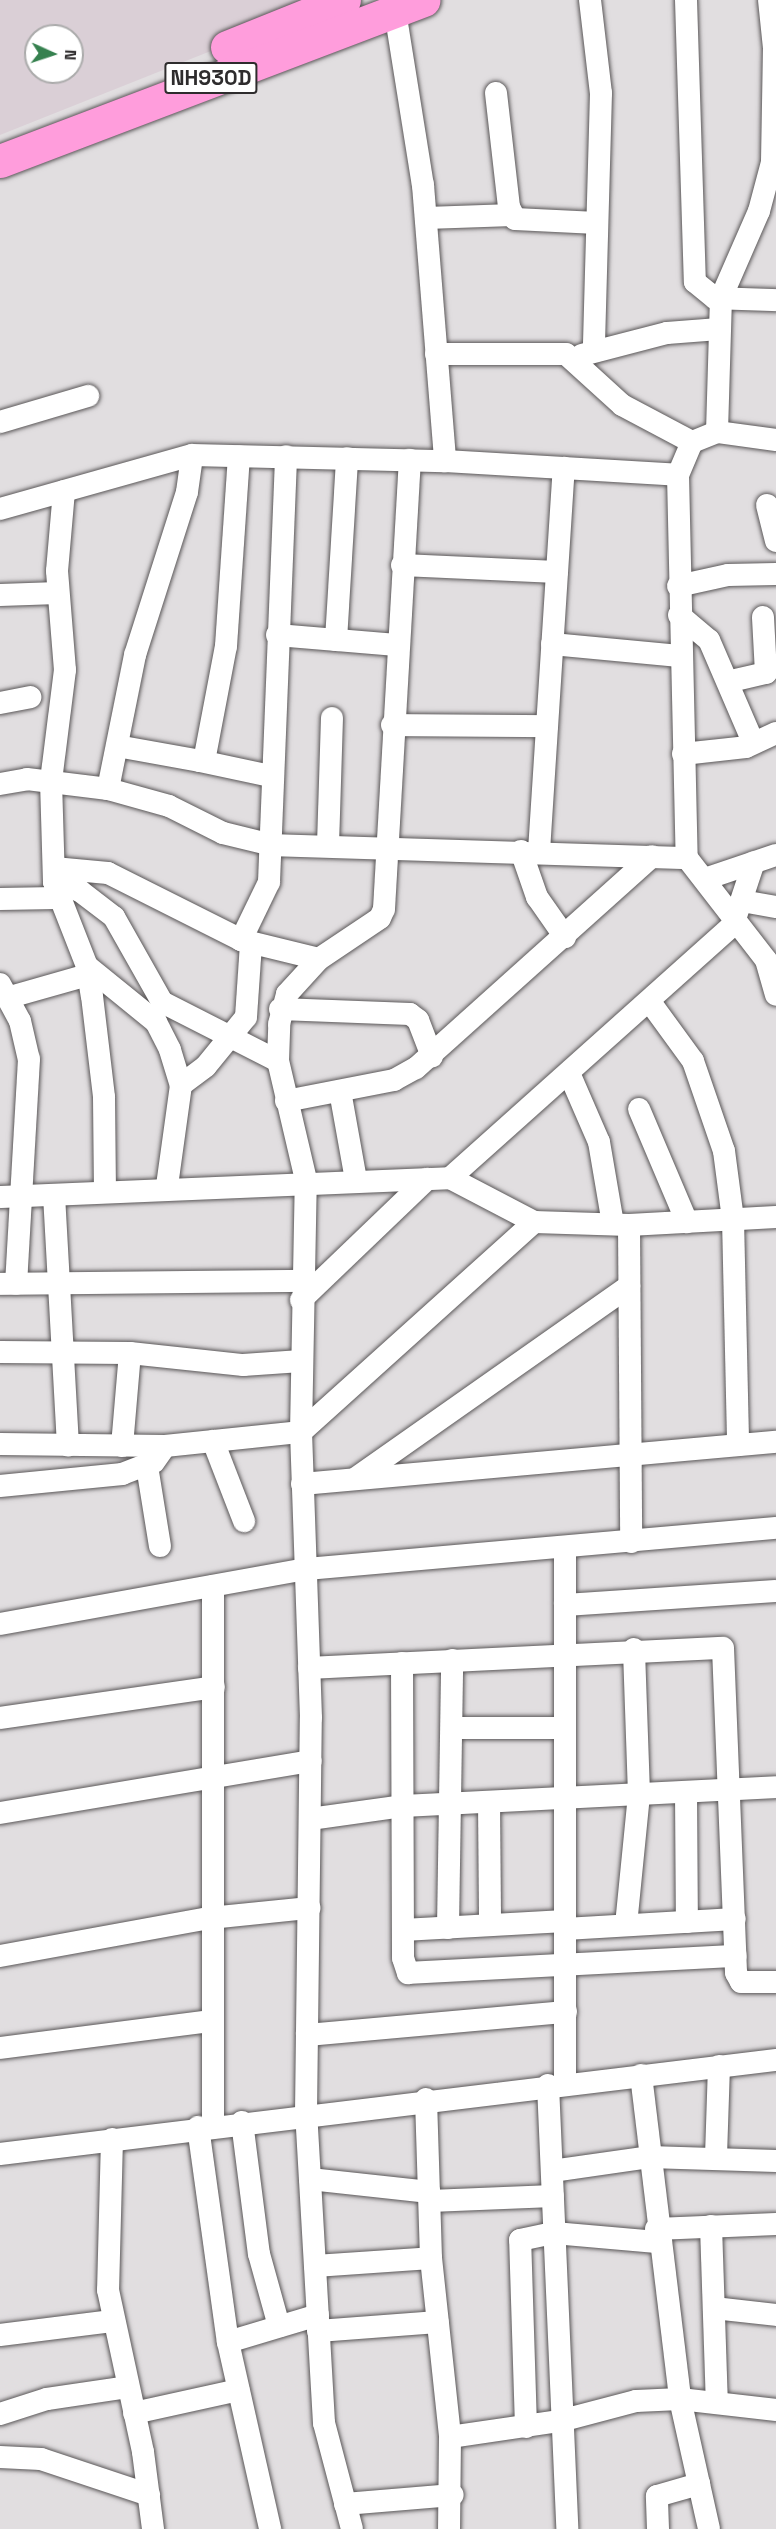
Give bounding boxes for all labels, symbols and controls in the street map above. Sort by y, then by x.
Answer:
north arrow [24,24,84,84]
text: N [60,49,81,61]
road number: NH930D [163,60,259,96]

